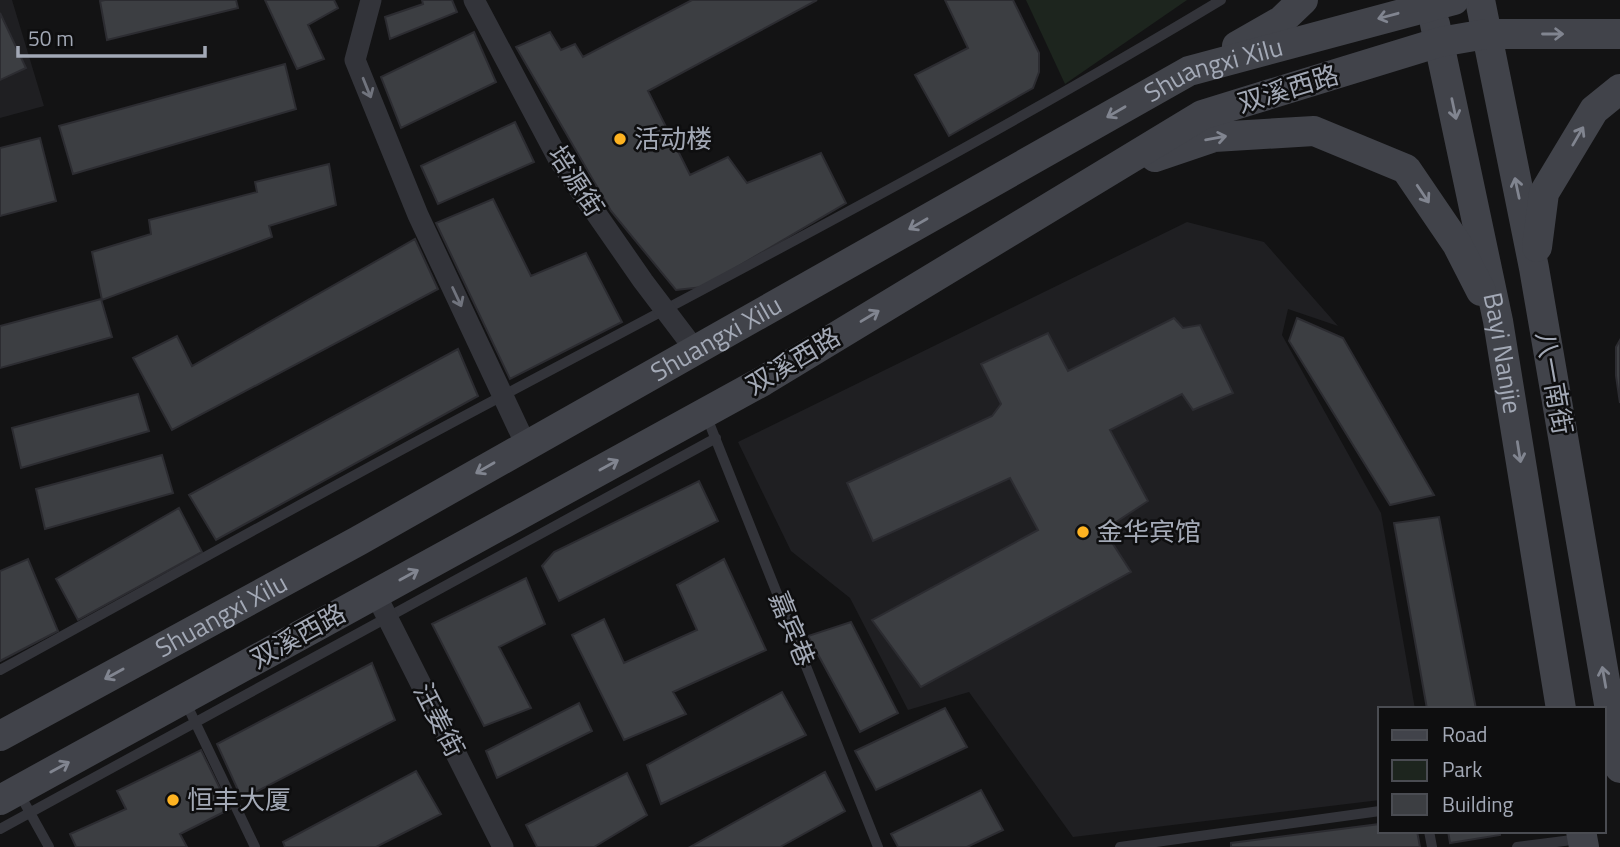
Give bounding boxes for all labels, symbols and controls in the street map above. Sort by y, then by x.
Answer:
one-way arrow [1377,10,1400,23]
scale bar [18,14,205,58]
text: 50 m [28,22,74,54]
street label: Shuangxi Xilu [1136,27,1287,112]
one-way arrow [1541,27,1564,41]
street label: 双溪西路 [1232,55,1343,122]
one-way arrow [361,77,374,99]
one-way arrow [1447,97,1461,120]
one-way arrow [1106,105,1126,119]
place label: 活动楼 [634,119,712,158]
one-way arrow [1571,127,1585,147]
marker: 活动楼 [612,131,628,147]
one-way arrow [1204,131,1227,144]
street label: 培源街 [539,137,614,224]
one-way arrow [1510,177,1523,200]
one-way arrow [1416,184,1430,203]
one-way arrow [908,217,928,231]
street label: Shuangxi Xilu [643,285,789,391]
one-way arrow [451,286,464,307]
street label: Bayi Nanjie [1473,289,1533,416]
one-way arrow [859,308,879,322]
street label: 双溪西路 [738,317,847,404]
street label: 八一南街 [1526,328,1583,438]
one-way arrow [1513,441,1526,463]
one-way arrow [598,458,618,472]
one-way arrow [475,461,495,475]
place label: 金华宾馆 [1097,512,1201,551]
marker: 金华宾馆 [1075,524,1091,540]
street label: Shuangxi Xilu [148,563,294,667]
one-way arrow [398,568,419,581]
street label: 嘉宾巷 [760,585,825,672]
street label: 双溪西路 [243,593,353,678]
one-way arrow [1597,666,1610,689]
one-way arrow [105,667,125,681]
street label: 汪姜街 [404,676,475,763]
legend [1378,707,1606,833]
text: Road [1442,718,1487,750]
text: Park [1442,753,1482,785]
one-way arrow [49,760,69,774]
place label: 恒丰大厦 [187,780,291,819]
text: Building [1442,788,1514,820]
marker: 恒丰大厦 [165,792,181,808]

